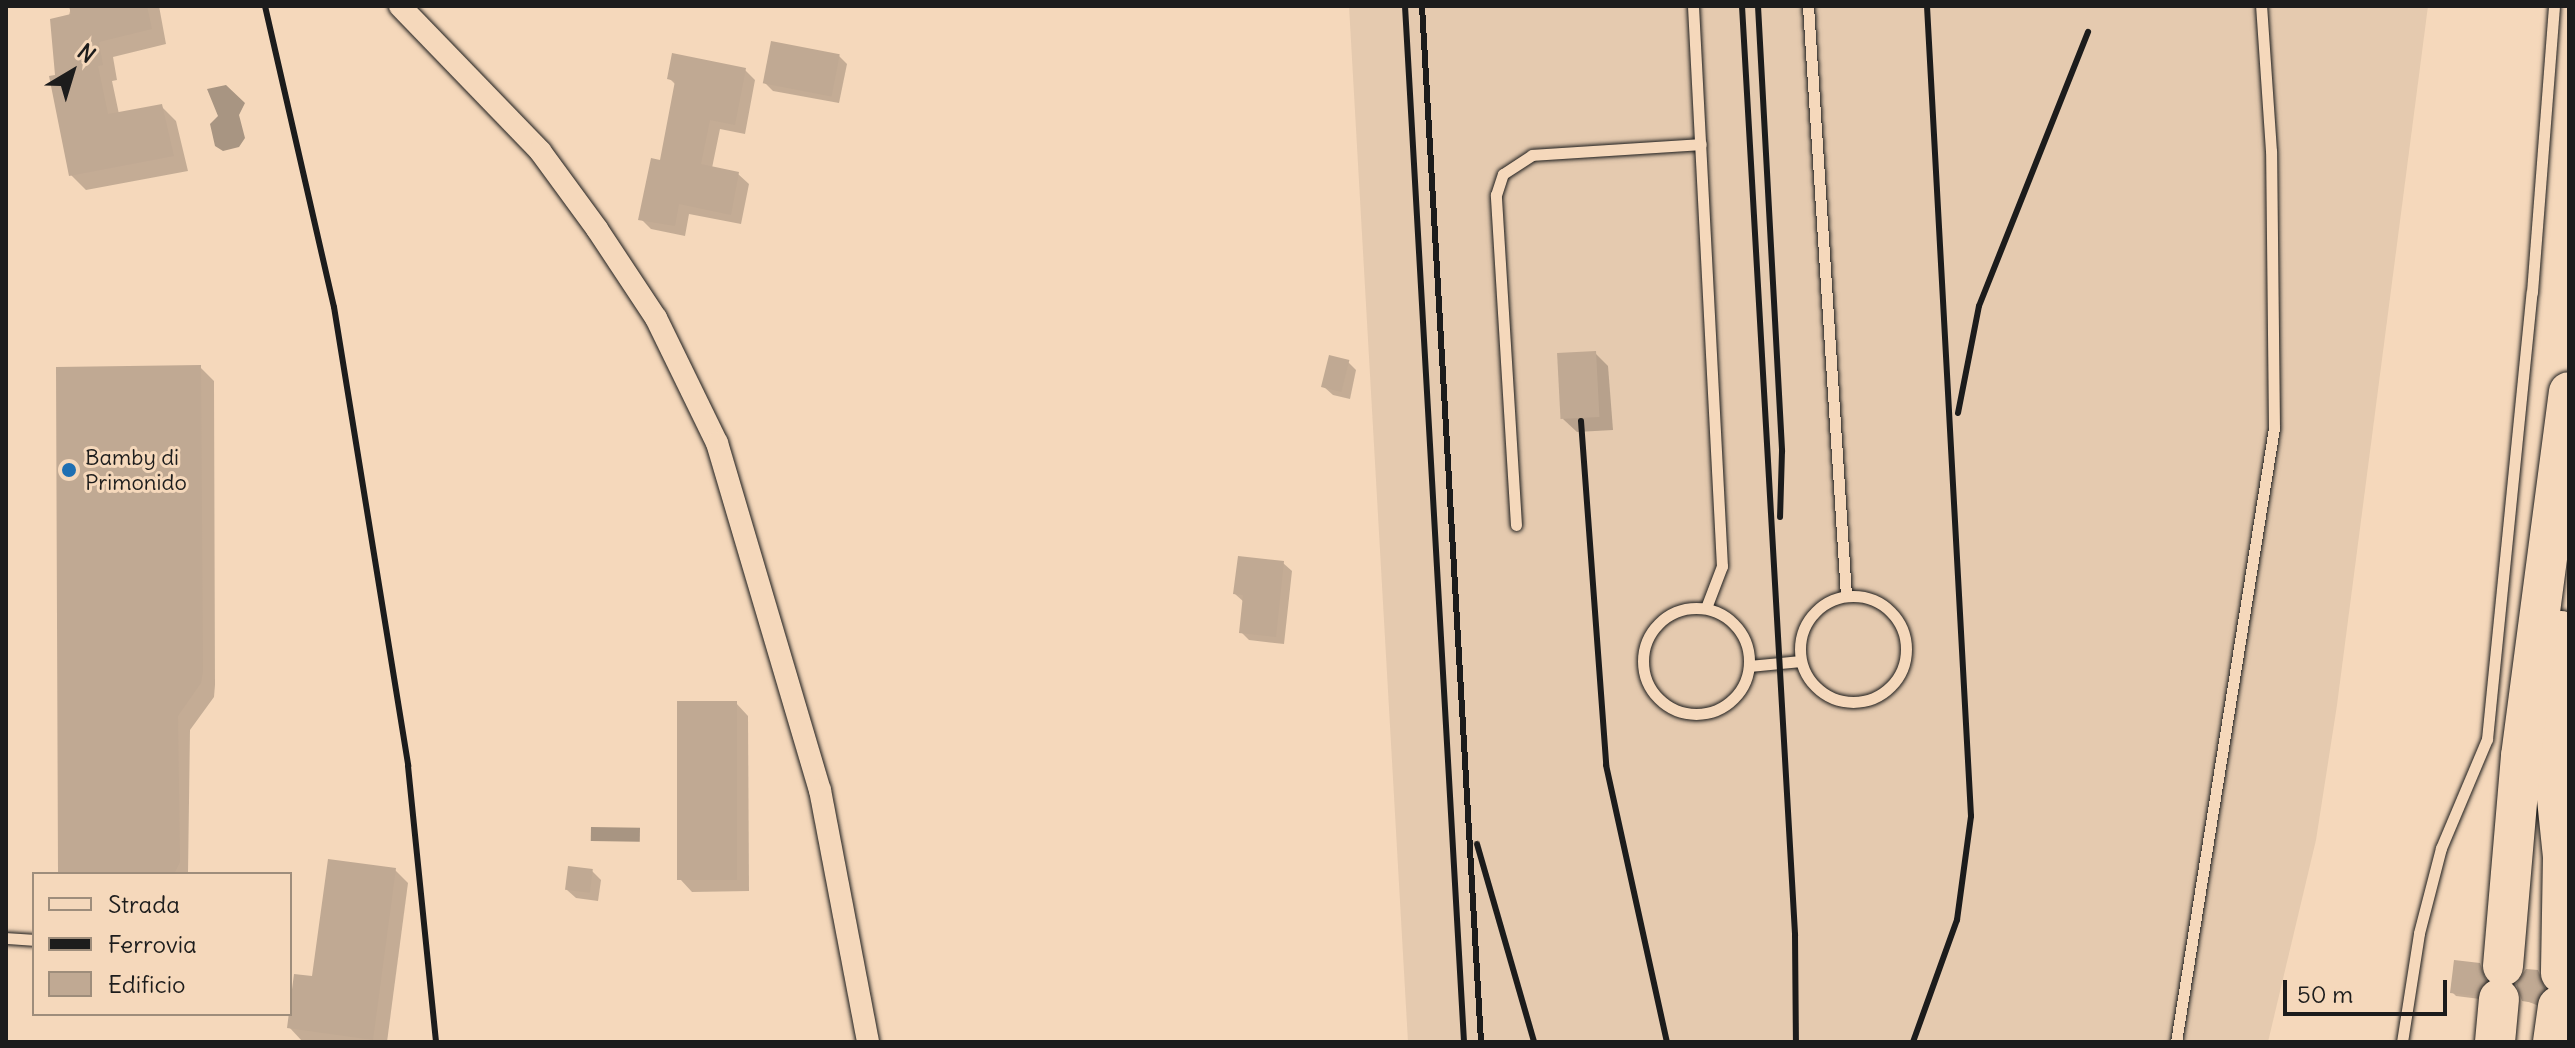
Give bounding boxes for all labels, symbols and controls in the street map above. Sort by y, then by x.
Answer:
north arrow [32,32,112,112]
text: N [72,37,101,69]
place label: Bamby di Primonido [85,444,187,496]
marker: Bamby di Primonido [60,461,78,479]
legend [32,872,292,1016]
text: Strada [108,889,180,919]
text: Ferrovia [108,929,197,959]
scale bar [2287,964,2451,1014]
text: Edificio [108,969,186,999]
text: 50 m [2297,979,2353,1009]

